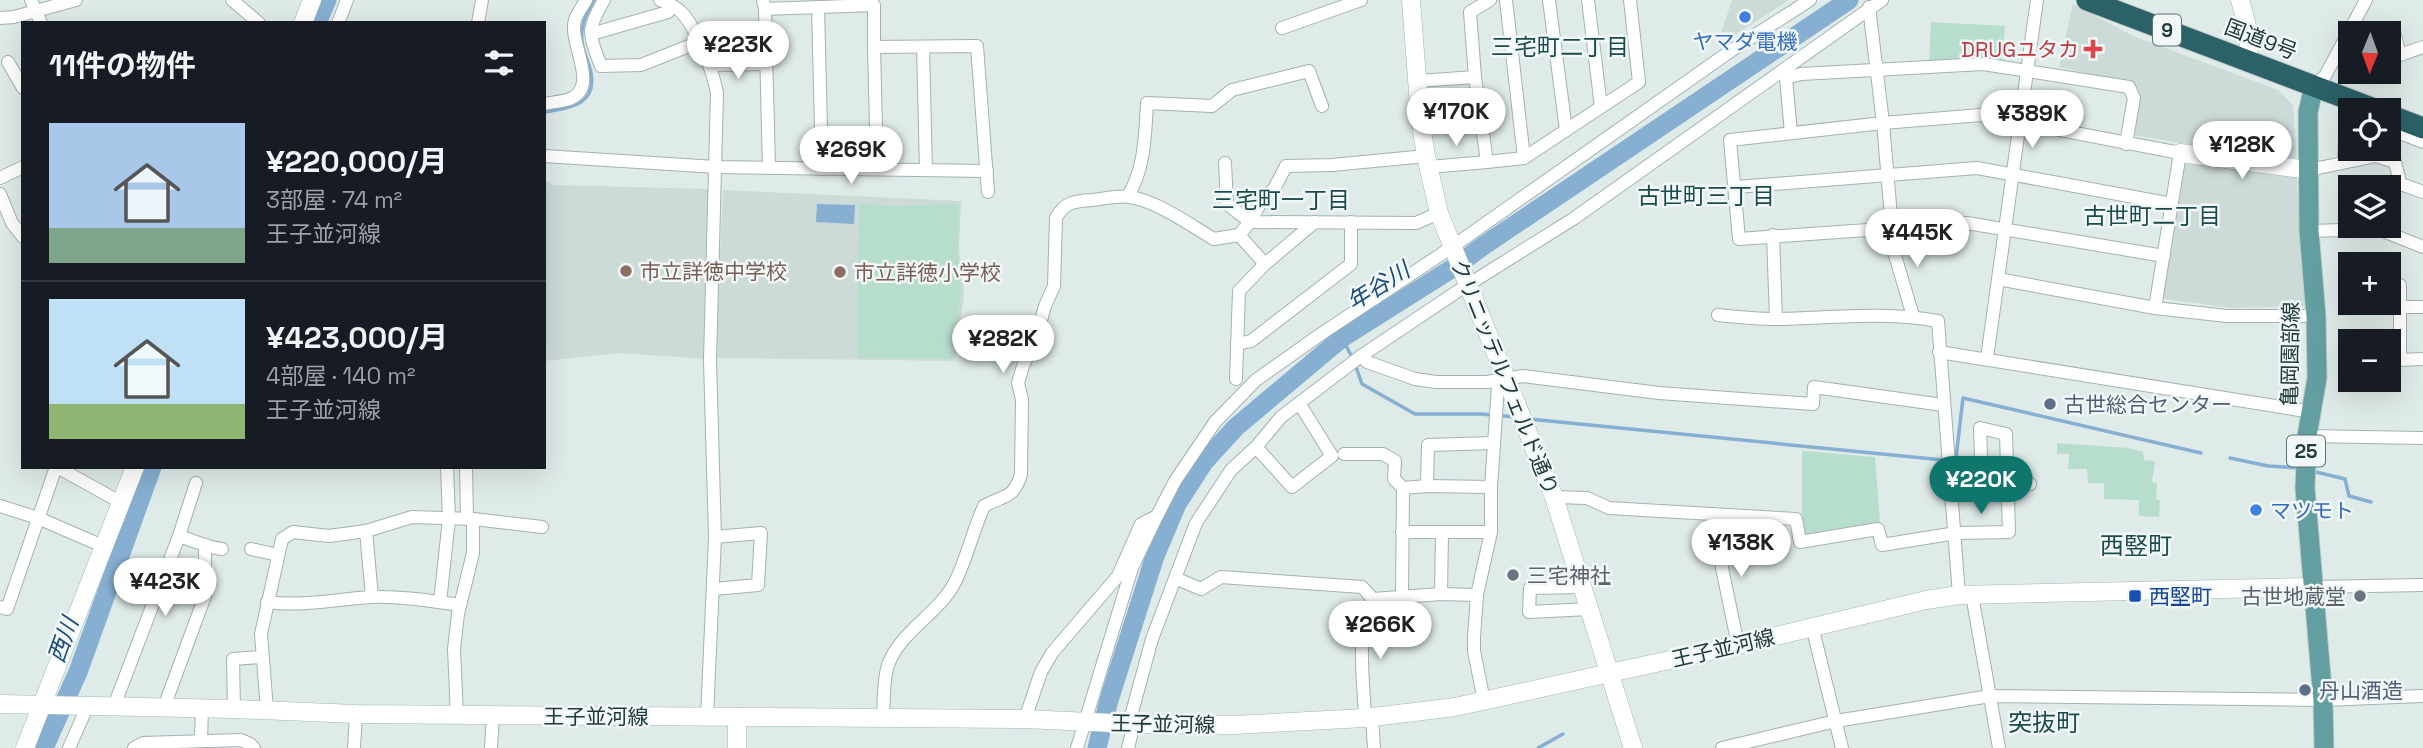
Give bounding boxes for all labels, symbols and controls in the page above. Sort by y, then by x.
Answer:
marker: ヤマダ電機 [1737,9,1753,25]
street label: 国道9号 [2221,13,2301,65]
road number: 9 [2153,14,2181,46]
north arrow [2338,21,2401,84]
map controls [2338,21,2401,392]
pin: ¥223K [689,22,787,81]
place label: ヤマダ電機 [1693,28,1798,55]
text: ¥223K [703,29,773,59]
district label: 三宅町二丁目 [1491,32,1629,62]
place label: DRUGユタカ [1961,36,2079,63]
marker: DRUGユタカ [2085,41,2101,57]
icon: filters [480,44,518,82]
text: 11件の物件 [49,46,196,85]
pin: ¥170K [1407,88,1505,148]
pin: ¥389K [1983,90,2081,150]
text: ¥170K [1423,96,1489,126]
text: ¥389K [1997,98,2067,128]
button: locate [2338,98,2401,161]
pin: ¥128K [2193,122,2291,181]
pin: ¥269K [802,127,900,186]
text: ¥128K [2209,129,2275,159]
text: ¥269K [816,134,886,164]
text: ¥220,000/月 [266,142,448,181]
icon: home [105,151,189,235]
button: layers [2338,175,2401,238]
district label: 古世町三丁目 [1637,181,1775,211]
text: 3部屋 · 74 m² [266,185,402,215]
district label: 三宅町一丁目 [1212,185,1350,215]
district label: 古世町二丁目 [2083,201,2221,231]
pin: ¥445K [1868,210,1966,269]
text: ¥445K [1881,217,1953,247]
text: 王子並河線 [266,219,381,249]
button: + [2338,252,2401,315]
water label: 年谷川 [1341,253,1418,317]
street label: クリニッテルフェルド通り [1445,255,1565,499]
place label: 市立詳徳中学校 [640,258,787,285]
place label: 市立詳徳小学校 [854,259,1001,286]
marker: 市立詳徳中学校 [618,263,634,279]
marker: 市立詳徳小学校 [832,264,848,280]
street label: 亀岡園部線 [2276,301,2304,407]
pin: ¥282K [954,316,1052,375]
text: ¥423,000/月 [266,318,448,357]
text: ¥282K [968,323,1038,353]
icon: home [105,327,189,411]
button: − [2338,329,2401,392]
text: 4部屋 · 140 m² [266,361,415,391]
place label: 古世総合センター [2064,391,2232,418]
text: 王子並河線 [266,395,381,425]
marker: 古世総合センター [2042,396,2058,412]
road number: 25 [2287,436,2325,466]
pin: ¥220K [1932,456,2030,516]
text: ¥220K [1946,464,2016,494]
place label: マツモト [2270,497,2354,524]
marker: マツモト [2248,502,2264,518]
pin: ¥138K [1692,520,1790,579]
text: ¥138K [1708,527,1774,557]
district label: 西竪町 [2100,530,2172,561]
pin: ¥423K [116,558,214,618]
place label: 三宅神社 [1527,562,1611,589]
text: ¥423K [130,566,200,596]
marker: 三宅神社 [1505,567,1521,583]
place label: 西堅町 [2149,583,2212,610]
place label: 古世地蔵堂 [2241,583,2346,610]
marker: 西堅町 [2127,588,2143,604]
marker: 古世地蔵堂 [2352,588,2368,604]
pin: ¥266K [1331,602,1429,661]
text: ¥266K [1345,609,1415,639]
water label: 西川 [41,610,86,667]
street label: 王子並河線 [1669,623,1777,673]
place label: 丹山酒造 [2319,677,2403,704]
marker: 丹山酒造 [2297,682,2313,698]
street label: 王子並河線 [544,703,649,730]
district label: 突抜町 [2008,707,2080,738]
street label: 王子並河線 [1110,710,1216,738]

